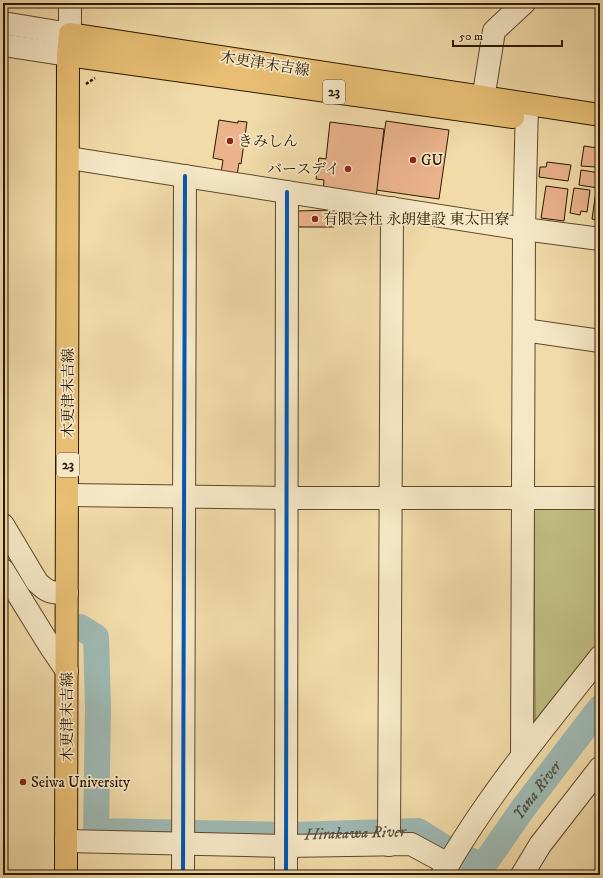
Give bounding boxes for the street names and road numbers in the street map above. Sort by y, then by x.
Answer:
street label: 木更津末吉線 [219,48,311,80]
road number: 23 [323,80,345,104]
street label: 木更津末吉線 [59,348,78,438]
road number: 23 [57,453,79,477]
street label: 木更津末吉線 [58,672,77,762]

